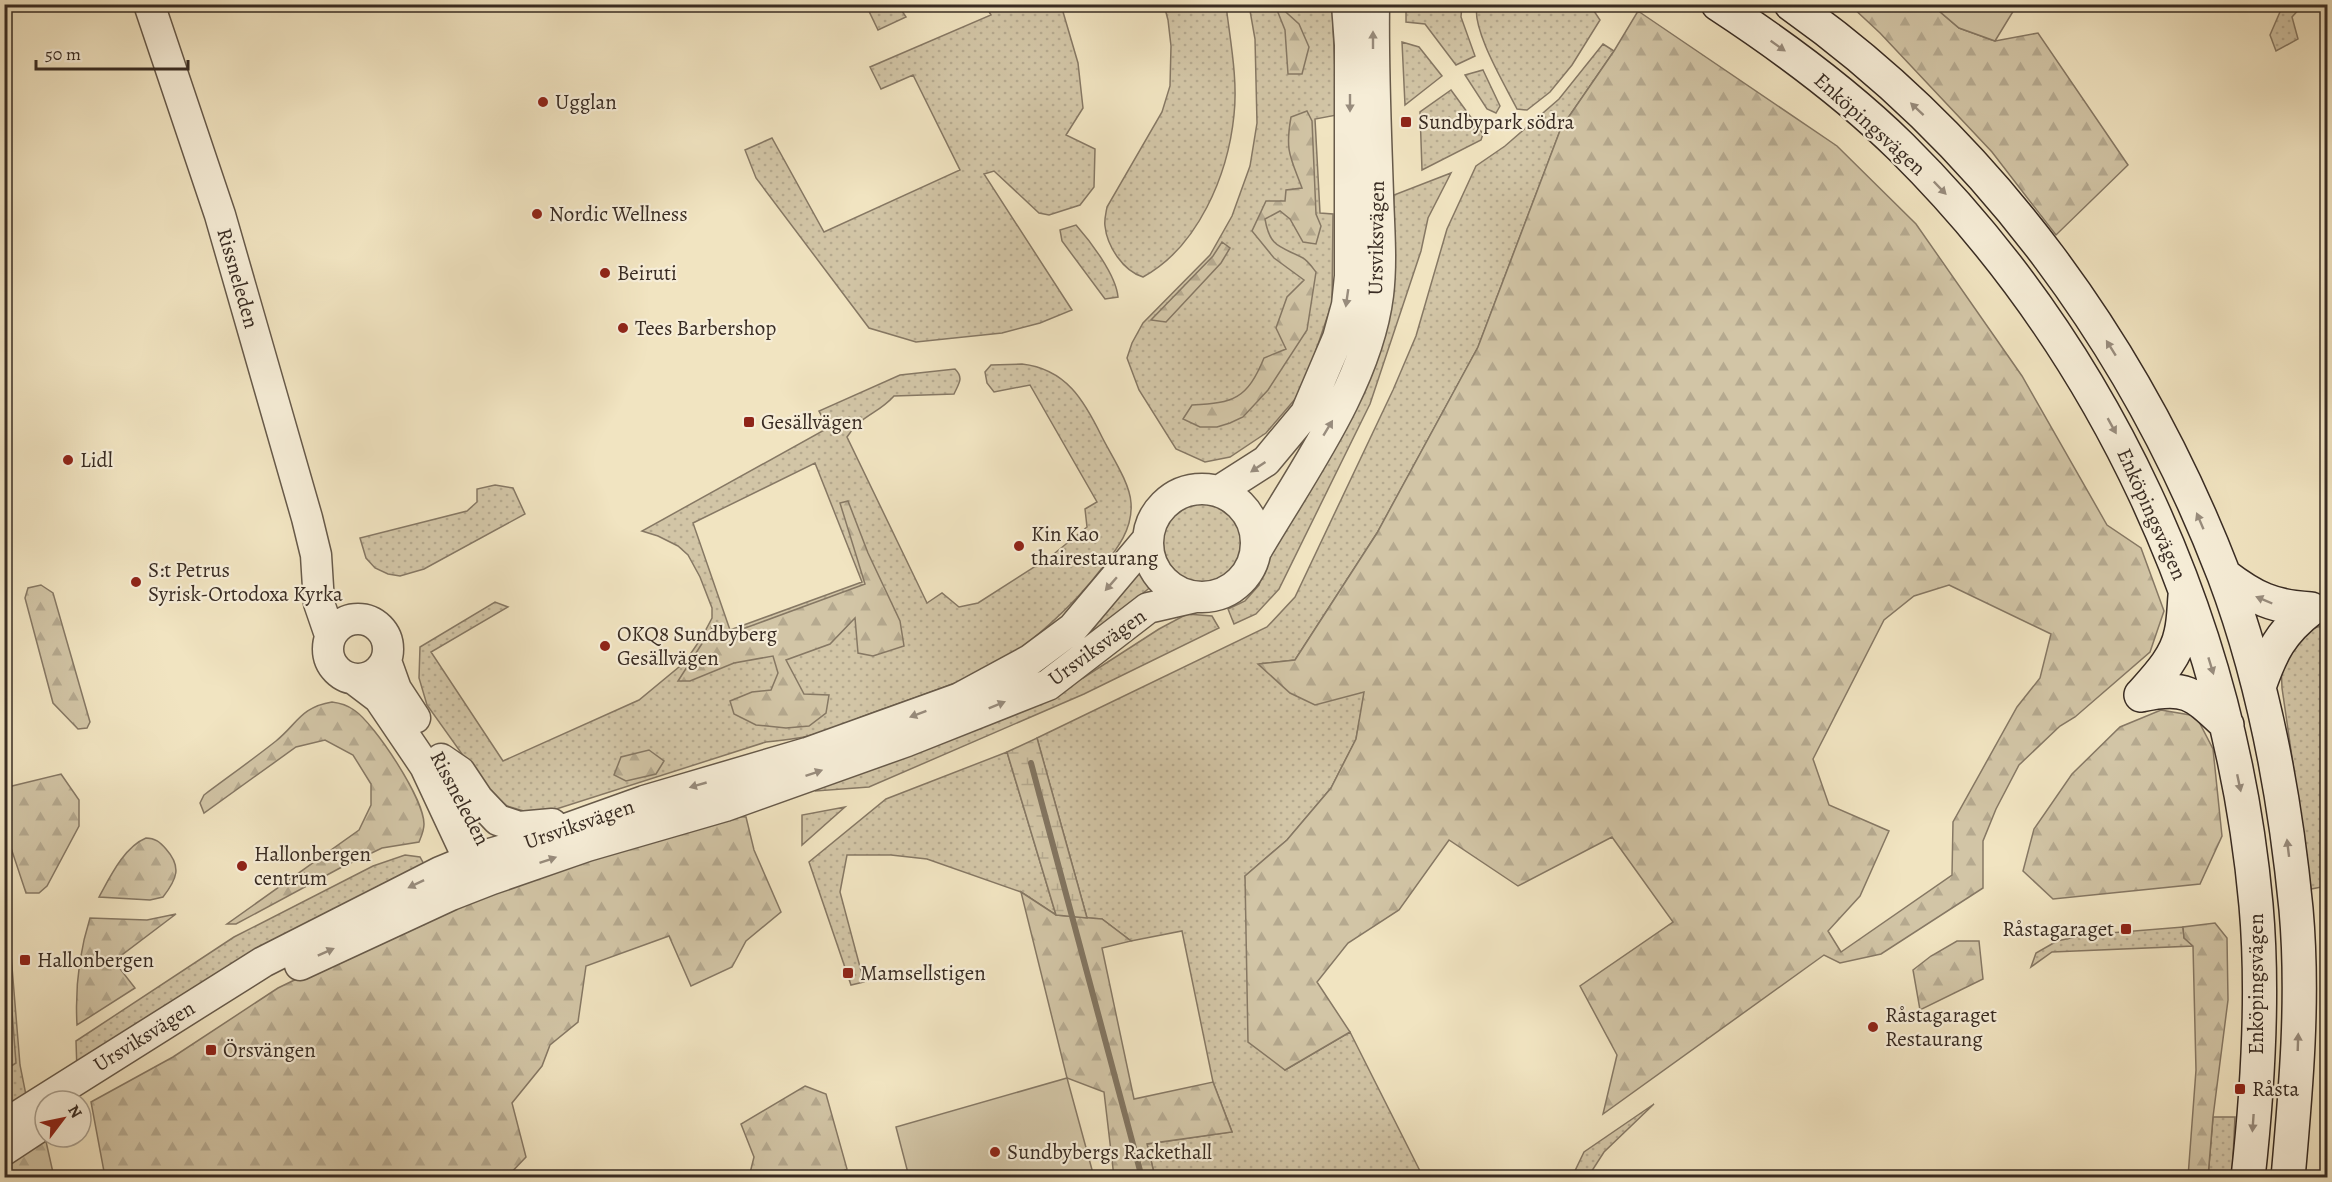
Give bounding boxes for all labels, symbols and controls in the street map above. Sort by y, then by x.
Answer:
one-way arrow [1368,30,1378,49]
scale bar [36,33,188,71]
one-way arrow [1770,39,1785,51]
text: 50 m [45,42,81,66]
street label: Enköpingsvägen [1808,66,1932,182]
place label: Ugglan [555,88,617,116]
one-way arrow [1345,94,1355,113]
marker: Ugglan [536,95,550,109]
one-way arrow [1909,102,1924,116]
place label: Sundbypark södra [1418,108,1574,136]
marker: Sundbypark södra [1399,115,1413,129]
street label: Ursviksvägen [1361,180,1391,296]
one-way arrow [1933,180,1946,195]
place label: Nordic Wellness [549,200,688,228]
marker: Nordic Wellness [530,207,544,221]
street label: Rissneleden [210,225,266,331]
place label: Beiruti [617,259,677,287]
marker: Beiruti [598,266,612,280]
one-way arrow [1343,289,1352,308]
place label: Tees Barbershop [635,314,776,342]
marker: Tees Barbershop [616,321,630,335]
one-way arrow [2106,340,2117,356]
place label: Gesällvägen [761,408,863,436]
marker: Gesällvägen [742,415,756,429]
one-way arrow [2106,418,2117,434]
one-way arrow [1323,420,1334,436]
street label: Enköpingsvägen [2110,444,2194,584]
place label: Lidl [80,446,113,474]
marker: Lidl [61,453,75,467]
one-way arrow [1250,461,1266,472]
one-way arrow [2195,512,2205,530]
place label: Kin Kao thairestaurang [1031,520,1159,572]
marker: Kin Kao thairestaurang [1012,539,1026,553]
place label: S:t Petrus Syrisk-Ortodoxa Kyrka [148,556,343,608]
marker: S:t Petrus Syrisk-Ortodoxa Kyrka [129,575,143,589]
one-way arrow [1105,576,1118,591]
one-way arrow [2255,595,2273,605]
street label: Ursviksvägen [1042,602,1152,692]
place label: OKQ8 Sundbyberg Gesällvägen [617,620,777,672]
marker: OKQ8 Sundbyberg Gesällvägen [598,639,612,653]
one-way arrow [2207,657,2216,675]
one-way arrow [988,700,1006,709]
one-way arrow [908,709,926,719]
street label: Rissneleden [423,746,497,850]
one-way arrow [805,768,823,778]
one-way arrow [2235,773,2244,792]
one-way arrow [689,781,707,790]
street label: Ursviksvägen [520,792,638,856]
one-way arrow [2284,838,2293,857]
place label: Hallonbergen centrum [254,840,371,892]
one-way arrow [539,854,557,864]
marker: Hallonbergen centrum [235,859,249,873]
one-way arrow [407,879,424,889]
street label: Enköpingsvägen [2242,913,2270,1055]
place label: Råstagaraget [2002,915,2114,943]
marker: Råstagaraget [2119,922,2133,936]
place label: Hallonbergen [37,946,154,974]
one-way arrow [318,948,335,957]
marker: Hallonbergen [18,953,32,967]
place label: Mamsellstigen [860,959,986,987]
marker: Mamsellstigen [841,966,855,980]
street label: Ursviksvägen [88,994,200,1078]
place label: Råstagaraget Restaurang [1885,1001,1997,1053]
marker: Råstagaraget Restaurang [1866,1020,1880,1034]
one-way arrow [2293,1033,2303,1052]
place label: Örsvängen [223,1036,316,1064]
marker: Örsvängen [204,1043,218,1057]
place label: Råsta [2252,1075,2300,1103]
marker: Råsta [2233,1082,2247,1096]
north arrow [33,1089,93,1149]
text: N [62,1101,87,1123]
one-way arrow [2248,1114,2258,1133]
place label: Sundbybergs Rackethall [1007,1138,1212,1166]
marker: Sundbybergs Rackethall [988,1145,1002,1159]

